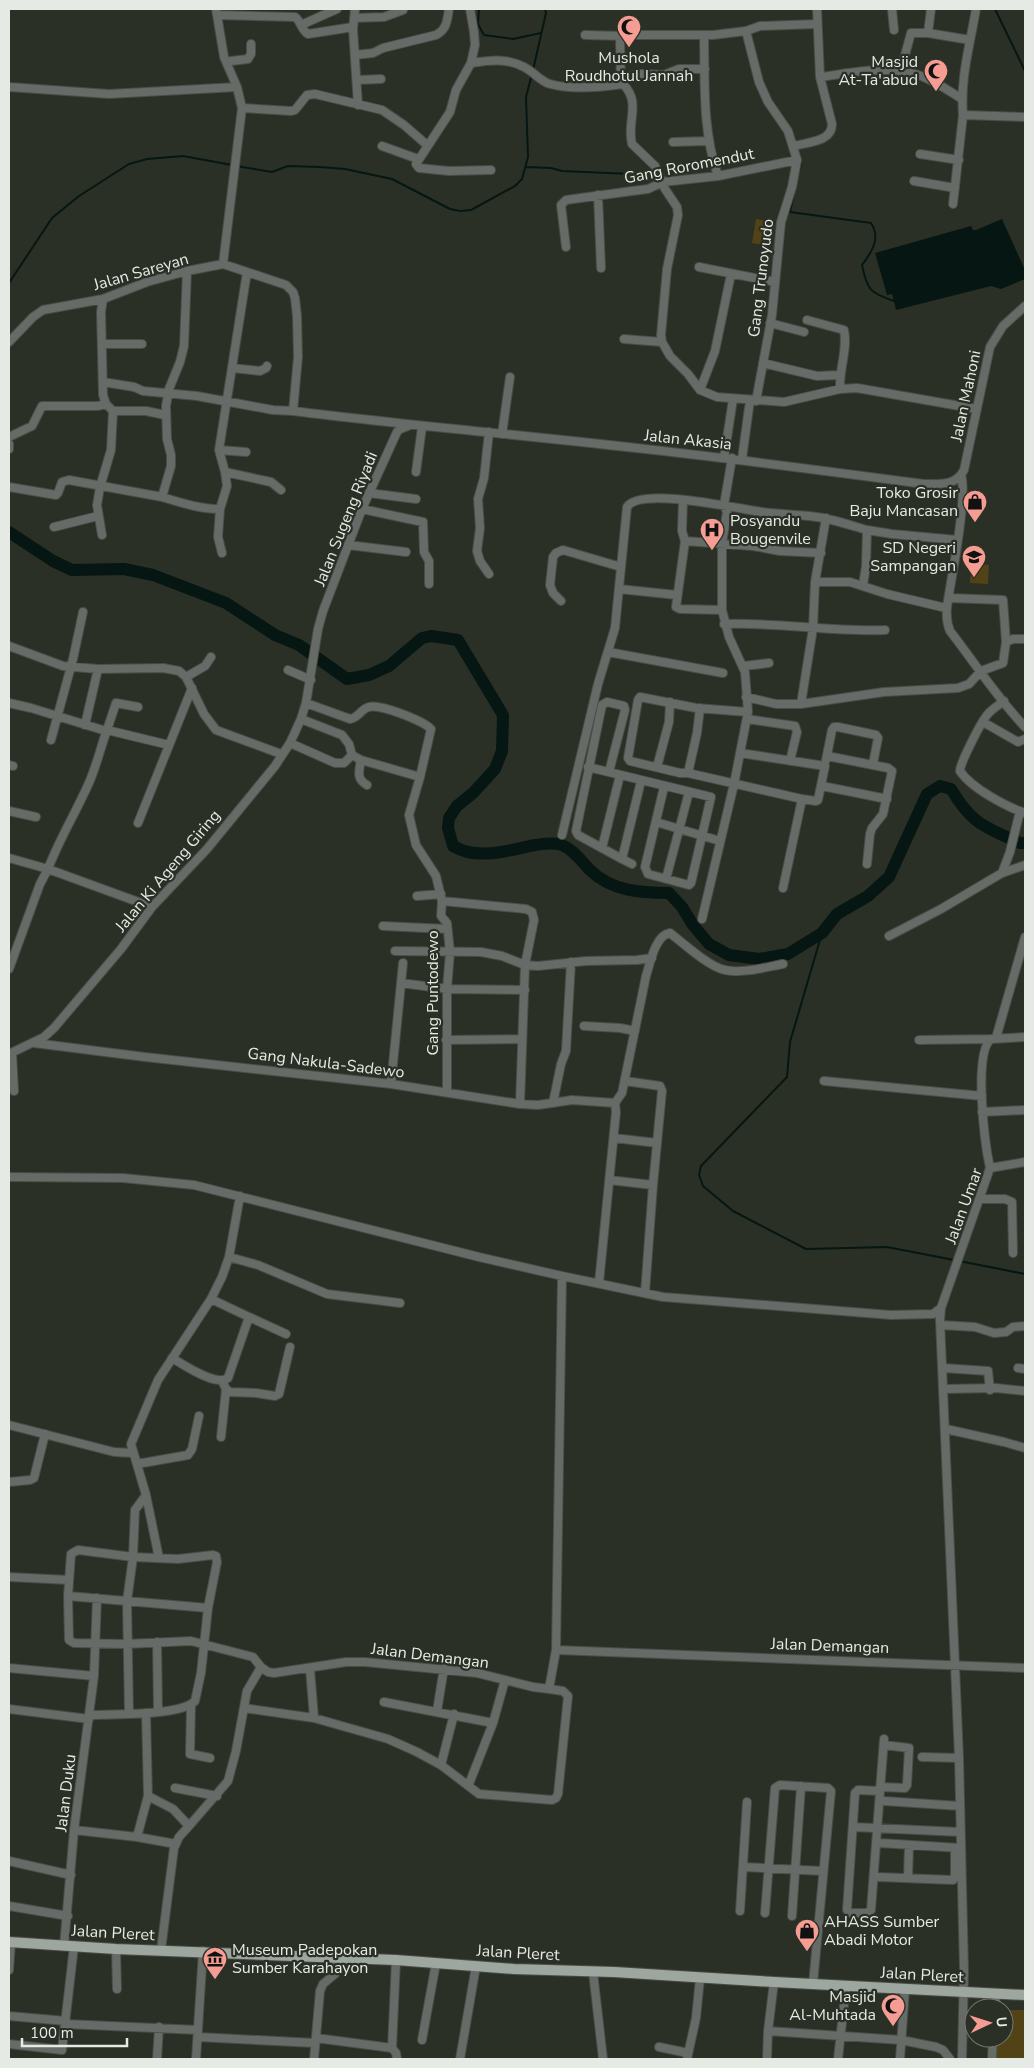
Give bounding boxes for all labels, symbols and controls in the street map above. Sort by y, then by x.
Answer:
mosque icon: Mushola Roudhotul Jannah [616,14,642,48]
place label: Mushola Roudhotul Jannah [565,47,693,87]
place label: Masjid At-Ta'abud [839,51,918,91]
mosque icon: Masjid At-Ta'abud [923,58,949,92]
street label: Gang Roromendut [622,143,756,189]
street label: Gang Trunoyudo [743,217,779,338]
street label: Jalan Sareyan [90,248,191,296]
street label: Jalan Mahoni [945,348,986,445]
street label: Jalan Akasia [642,424,733,456]
street label: Jalan Sugeng Riyadi [309,448,383,591]
place label: Toko Grosir Baju Mancasan [850,482,958,522]
shop icon: Toko Grosir Baju Mancasan [962,489,988,523]
place label: Posyandu Bougenvile [730,510,811,550]
hospital icon: Posyandu Bougenvile [699,517,725,551]
place label: SD Negeri Sampangan [870,537,956,577]
school or university icon: SD Negeri Sampangan [961,544,987,578]
street label: Jalan Ki Ageng Giring [110,805,226,938]
street label: Gang Puntodewo [422,930,444,1056]
street label: Gang Nakula-Sadewo [246,1042,406,1084]
street label: Jalan Umar [940,1165,988,1248]
street label: Jalan Demangan [769,1633,890,1659]
street label: Jalan Demangan [369,1638,490,1674]
street label: Jalan Duku [50,1753,82,1834]
place label: AHASS Sumber Abadi Motor [824,1911,940,1951]
shop icon: AHASS Sumber Abadi Motor [794,1918,820,1952]
street label: Jalan Pleret [70,1920,155,1946]
place label: Museum Padepokan Sumber Karahayon [232,1939,377,1979]
street label: Jalan Pleret [475,1940,560,1966]
museum icon: Museum Padepokan Sumber Karahayon [202,1946,228,1980]
street label: Jalan Pleret [879,1962,964,1988]
place label: Masjid Al-Muhtada [789,1986,876,2026]
mosque icon: Masjid Al-Muhtada [880,1993,906,2027]
north arrow [964,1998,1014,2048]
scale bar [22,2016,128,2048]
text: U [992,2016,1011,2028]
text: 100 m [30,2023,74,2043]

